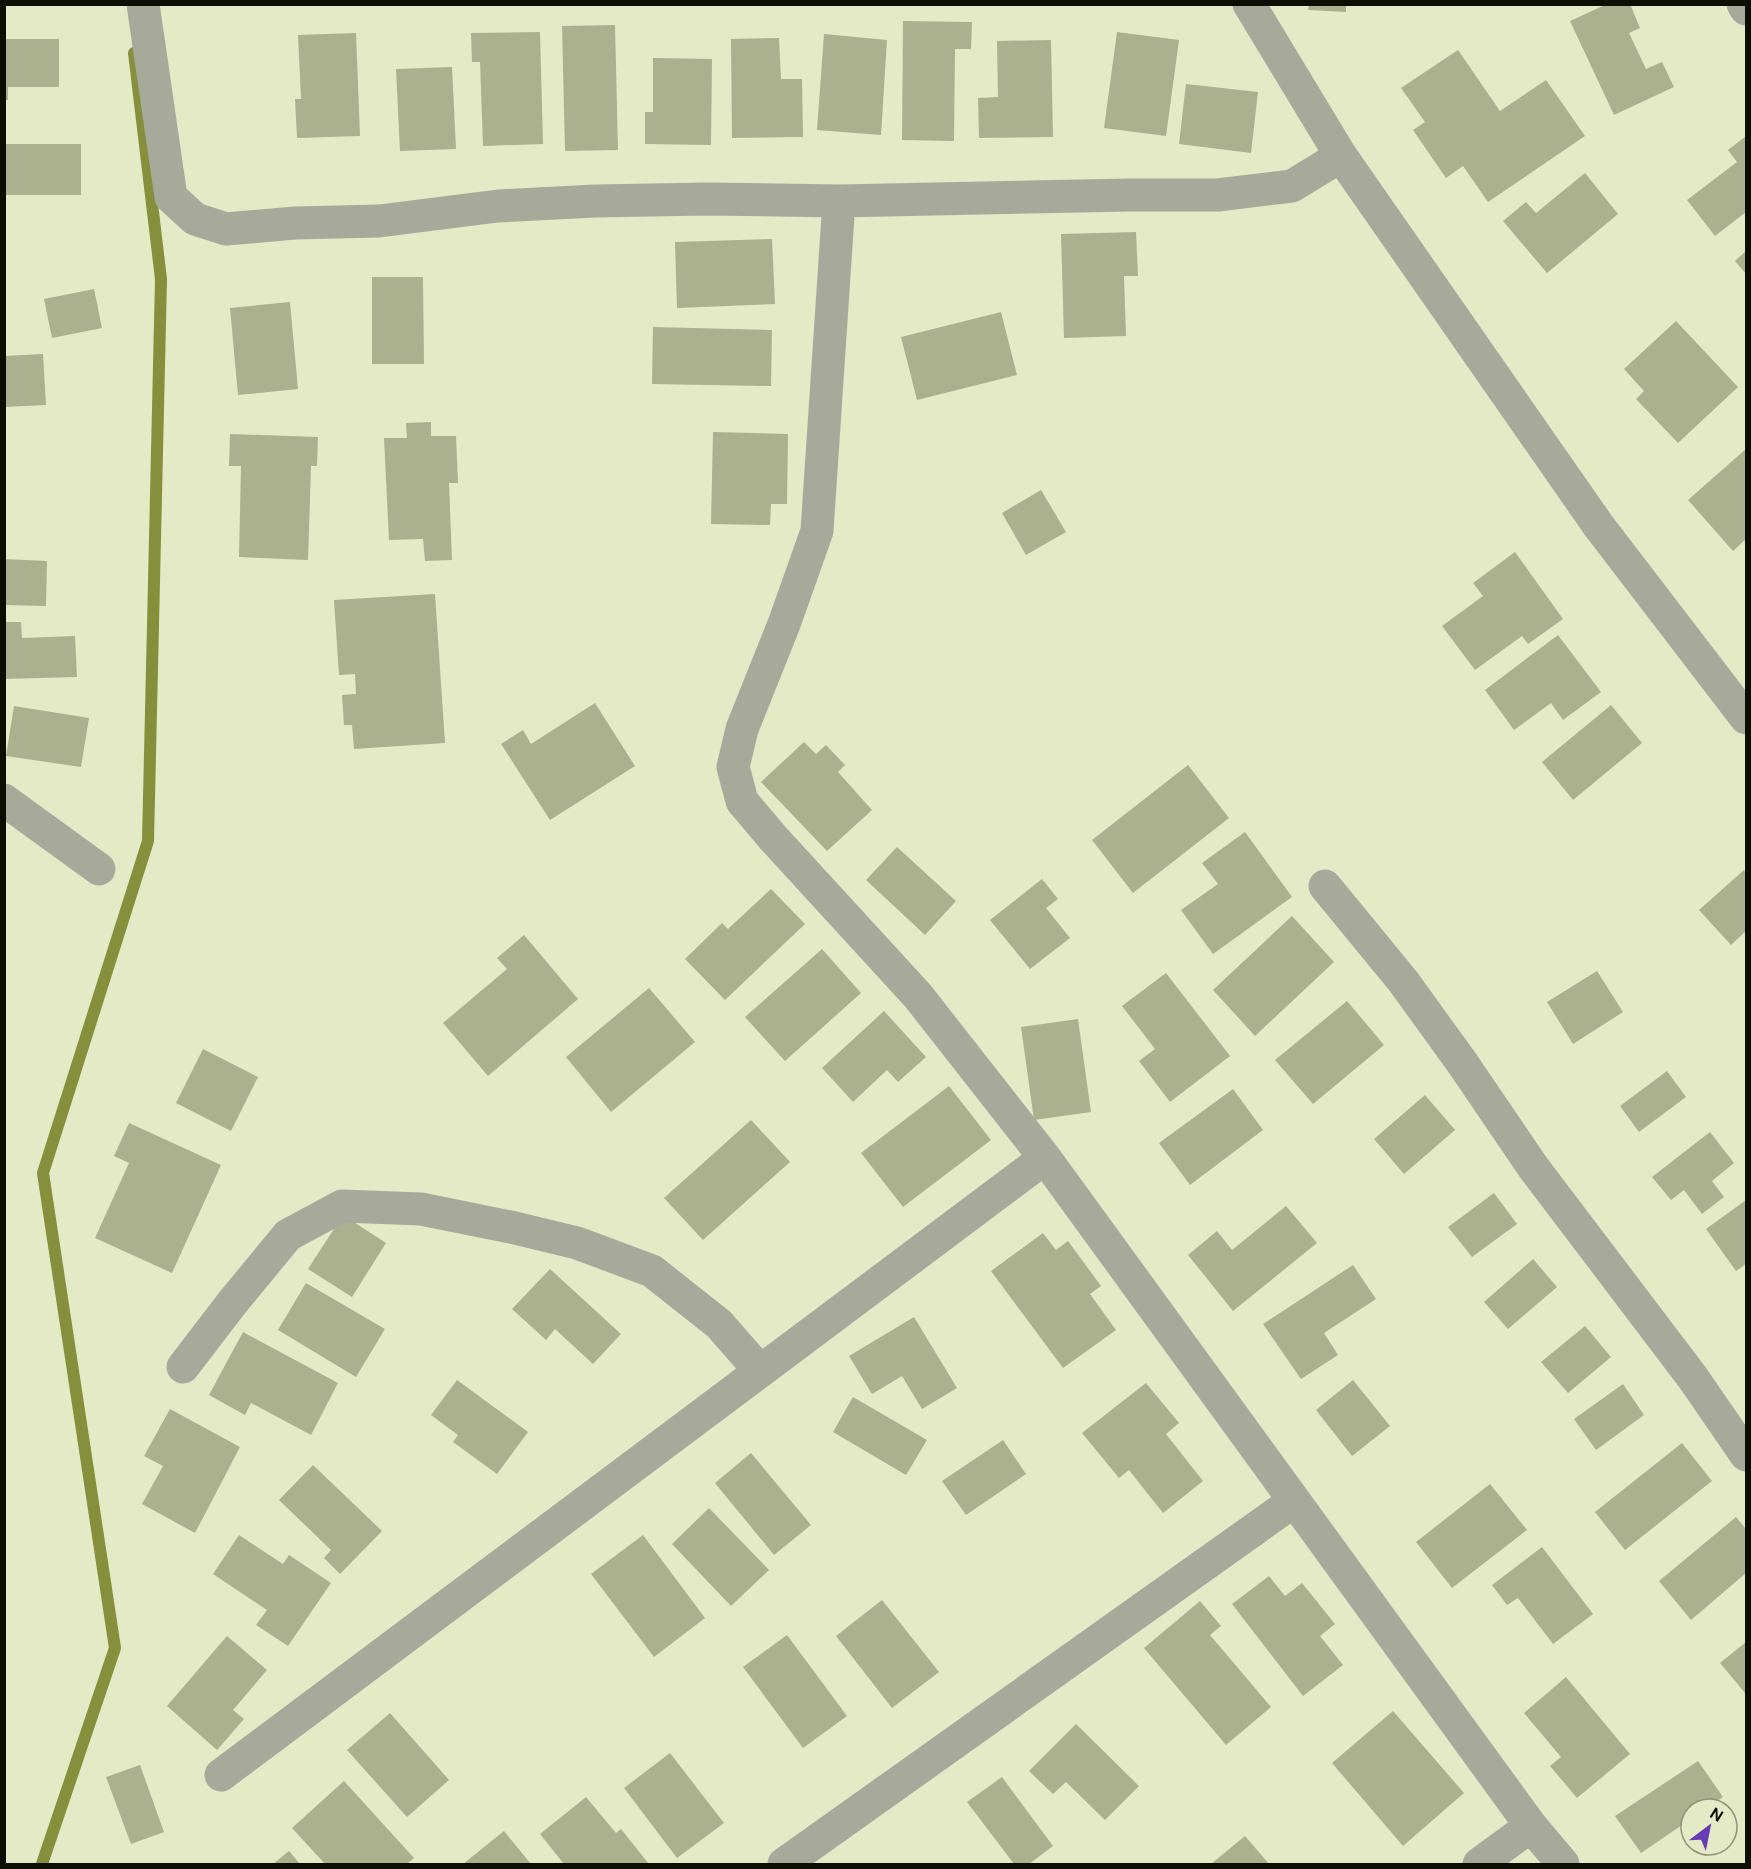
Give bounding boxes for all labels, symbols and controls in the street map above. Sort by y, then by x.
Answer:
north arrow [1679,1797,1739,1857]
text: N [1706,1803,1727,1827]

